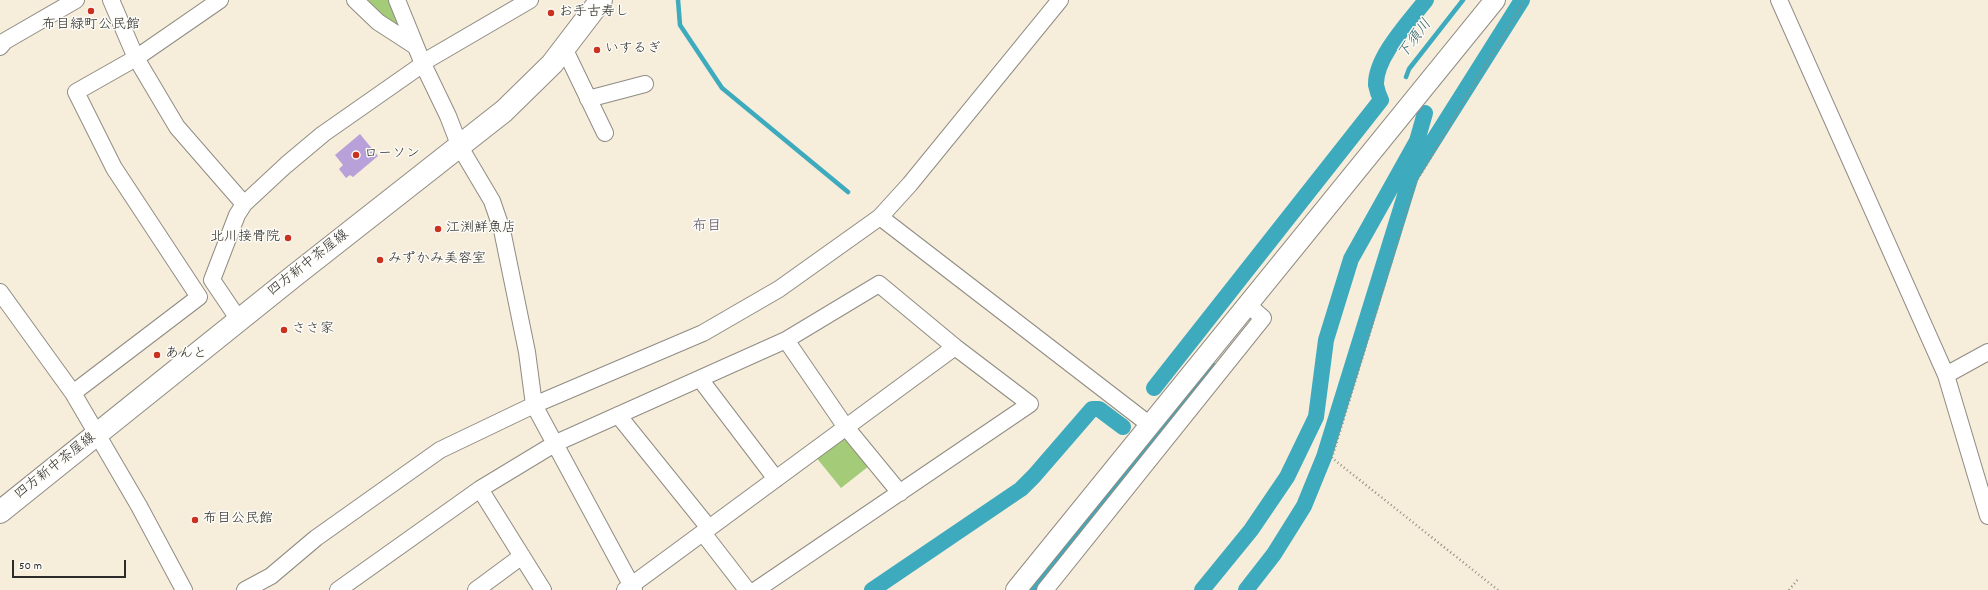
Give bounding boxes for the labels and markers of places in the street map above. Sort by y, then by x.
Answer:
place label: お手古寿し [559,5,629,21]
marker: 布目緑町公民館 [86,6,96,16]
marker: お手古寿し [546,8,556,18]
place label: 布目緑町公民館 [42,18,140,34]
place label: いするぎ [605,42,661,58]
marker: いするぎ [592,45,602,55]
place label: ローソン [364,147,420,163]
marker: ローソン [351,150,361,160]
place label: 江渕鮮魚店 [446,221,516,237]
marker: 江渕鮮魚店 [433,224,443,234]
place label: 北川接骨院 [210,230,280,246]
marker: 北川接骨院 [283,233,293,243]
place label: みずかみ美容室 [388,252,486,268]
marker: みずかみ美容室 [375,255,385,265]
place label: ささ家 [292,322,334,338]
marker: ささ家 [279,325,289,335]
place label: あんと [165,347,207,363]
marker: あんと [152,350,162,360]
place label: 布目公民館 [203,512,273,528]
marker: 布目公民館 [190,515,200,525]

